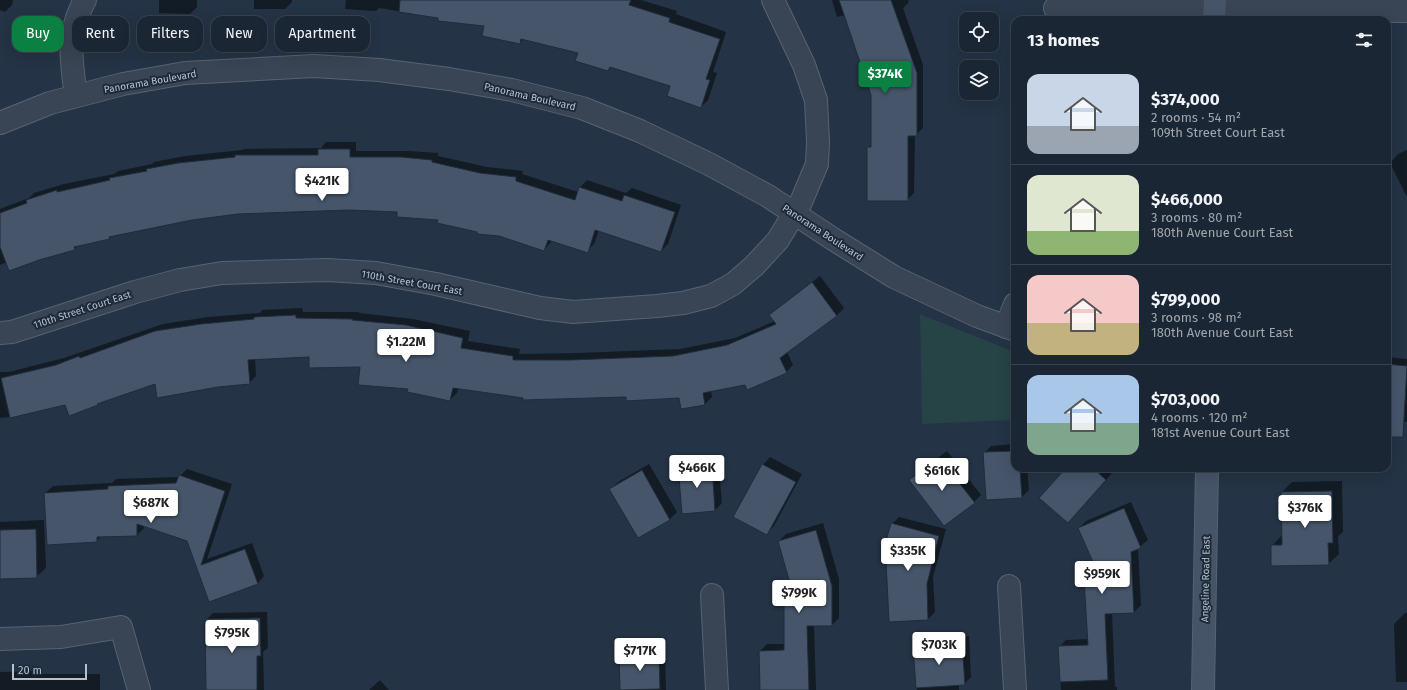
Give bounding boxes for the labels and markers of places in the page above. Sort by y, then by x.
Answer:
pin: $374K [857,61,913,95]
pin: $421K [294,168,350,202]
pin: $1.22M [373,329,439,363]
pin: $466K [669,455,725,489]
pin: $616K [914,458,970,492]
pin: $687K [123,490,179,524]
pin: $376K [1277,495,1333,529]
pin: $335K [880,538,936,572]
pin: $959K [1074,561,1130,595]
pin: $799K [771,580,827,614]
pin: $795K [204,620,260,654]
pin: $703K [911,632,967,666]
pin: $717K [612,638,668,672]

